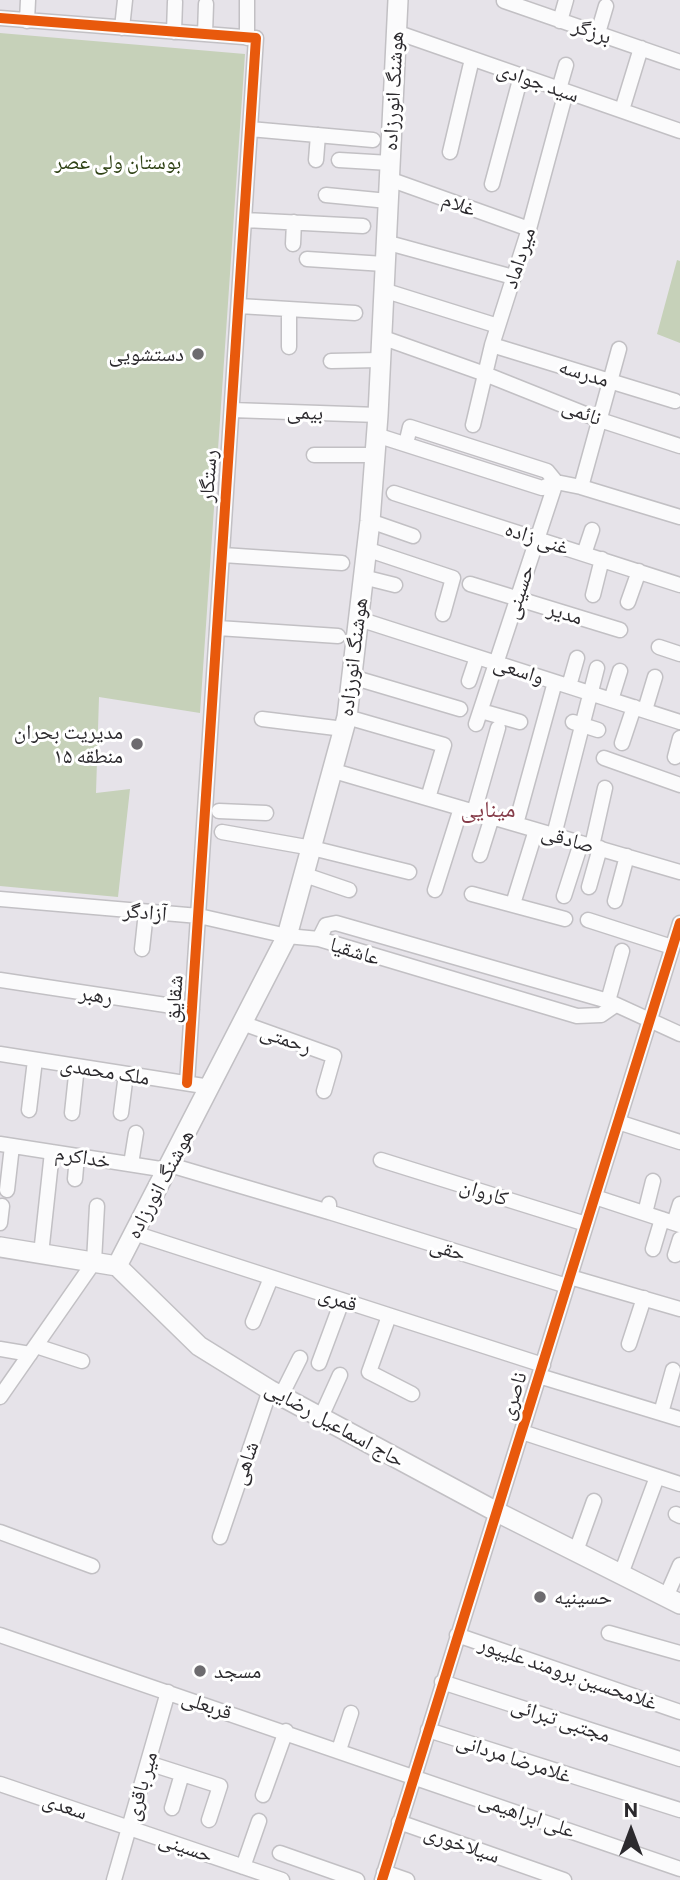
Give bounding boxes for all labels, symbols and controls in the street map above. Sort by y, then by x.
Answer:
street label: برزگر [569,13,615,49]
street label: هوشنگ انورزاده [377,31,409,151]
street label: سید جوادی [494,56,582,108]
park label: بوستان ولی عصر [55,149,181,175]
street label: غلام [439,186,479,222]
street label: میرداماد [497,224,541,292]
place label: دستشویی [109,341,184,367]
marker: دستشویی [190,346,206,362]
street label: مدرسه [556,354,612,392]
street label: نائمی [559,393,605,431]
street label: بیمی [286,399,324,425]
street label: رستگار [194,449,222,503]
street label: غنی زاده [502,516,572,560]
street label: حسینی [498,562,540,622]
street label: هوشنگ انورزاده [333,596,373,718]
street label: مدیر [544,596,586,630]
street label: واسعی [490,650,548,690]
place label: مدیریت بحران منطقه ۱۵ [14,719,123,769]
marker: مدیریت بحران منطقه ۱۵ [129,736,145,752]
district label: مینایی [461,795,515,823]
street label: صادقی [539,819,597,859]
street label: آزادگر [122,898,168,926]
street label: عاشقیا [327,932,383,970]
street label: شقایق [160,974,188,1024]
street label: رهبر [78,980,114,1010]
street label: رحمتی [257,1019,315,1059]
street label: ملک محمدی [58,1051,152,1091]
street label: هوشنگ انورزاده [121,1125,199,1243]
street label: خداکرم [53,1140,113,1174]
street label: کاروان [457,1173,511,1211]
street label: حقی [427,1232,469,1266]
street label: قمری [316,1281,360,1317]
street label: ناصری [494,1369,532,1423]
street label: حاج اسماعیل رضایی [261,1375,409,1473]
street label: شاهی [226,1438,264,1488]
place label: حسینیه [554,1584,612,1610]
marker: حسینیه [532,1589,548,1605]
street label: غلامحسین برومند علیپور [475,1631,661,1715]
place label: مسجد [214,1658,261,1684]
marker: مسجد [192,1663,208,1679]
street label: قربعلی [179,1685,235,1725]
street label: مجتبی تبرائی [508,1692,614,1748]
street label: غلامرضا مردانی [453,1728,575,1788]
street label: میر باقری [119,1748,163,1824]
street label: سعدی [39,1787,91,1825]
street label: علی ابراهیمی [476,1787,578,1843]
north arrow [596,1796,666,1866]
text: N [624,1798,638,1821]
street label: سیلاخوری [421,1819,503,1869]
street label: حسینی [156,1826,216,1868]

